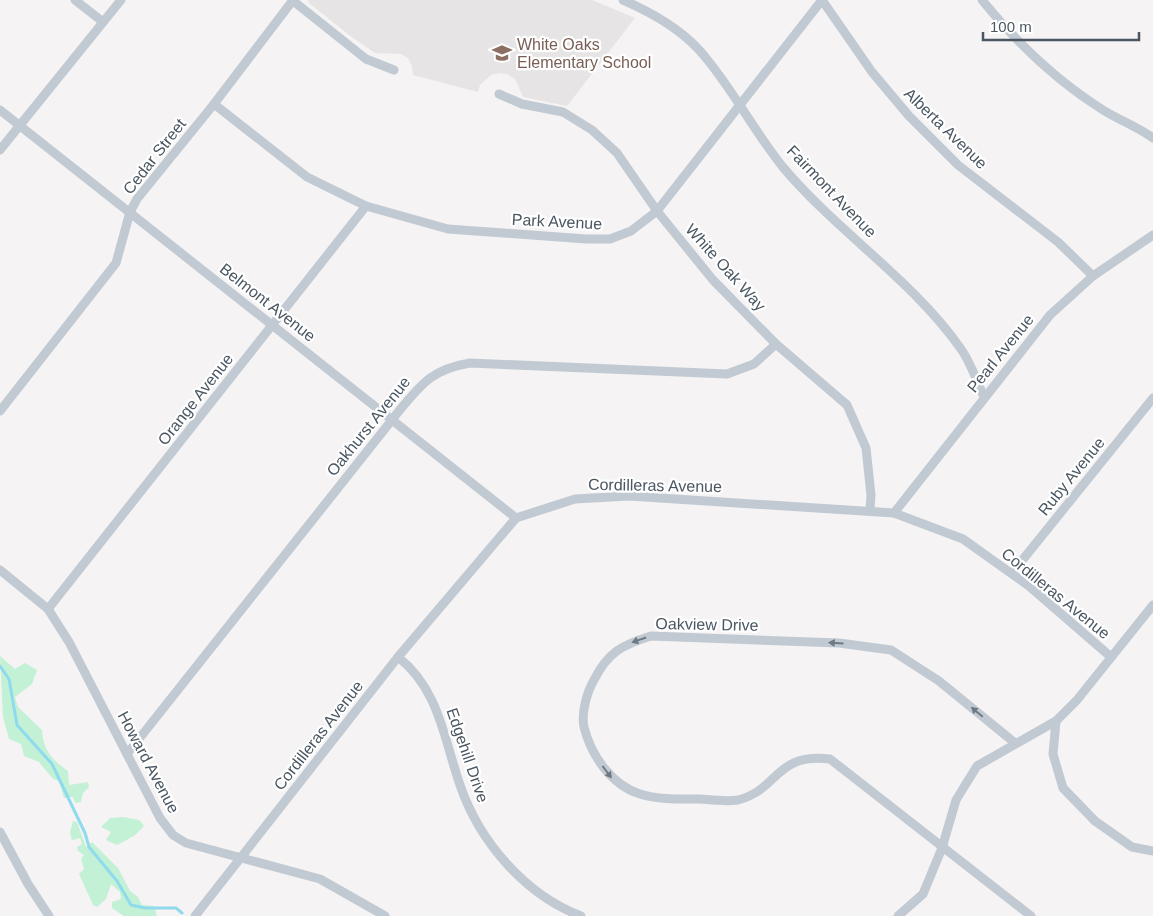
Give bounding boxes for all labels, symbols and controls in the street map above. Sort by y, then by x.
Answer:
scale bar [983,10,1139,42]
text: 100 m [990,18,1032,35]
place label: White Oaks Elementary School [517,36,651,71]
school or university icon: White Oaks Elementary School [491,42,513,64]
street label: Alberta Avenue [901,85,991,172]
street label: Cedar Street [120,115,189,197]
street label: Fairmont Avenue [784,142,880,241]
street label: Park Avenue [511,211,603,232]
street label: White Oak Way [682,221,769,314]
street label: Belmont Avenue [217,260,319,345]
street label: Pearl Avenue [964,311,1037,396]
street label: Orange Avenue [155,350,236,448]
street label: Oakhurst Avenue [323,373,414,479]
street label: Ruby Avenue [1035,434,1108,519]
street label: Cordilleras Avenue [588,476,722,495]
street label: Cordilleras Avenue [998,545,1113,642]
street label: Oakview Drive [655,615,759,634]
one-way arrow [631,636,646,644]
one-way arrow [827,639,843,647]
street label: Cordilleras Avenue [270,677,366,793]
street label: Edgehill Drive [443,706,492,805]
one-way arrow [971,707,984,718]
street label: Howard Avenue [115,709,183,816]
one-way arrow [602,765,613,778]

